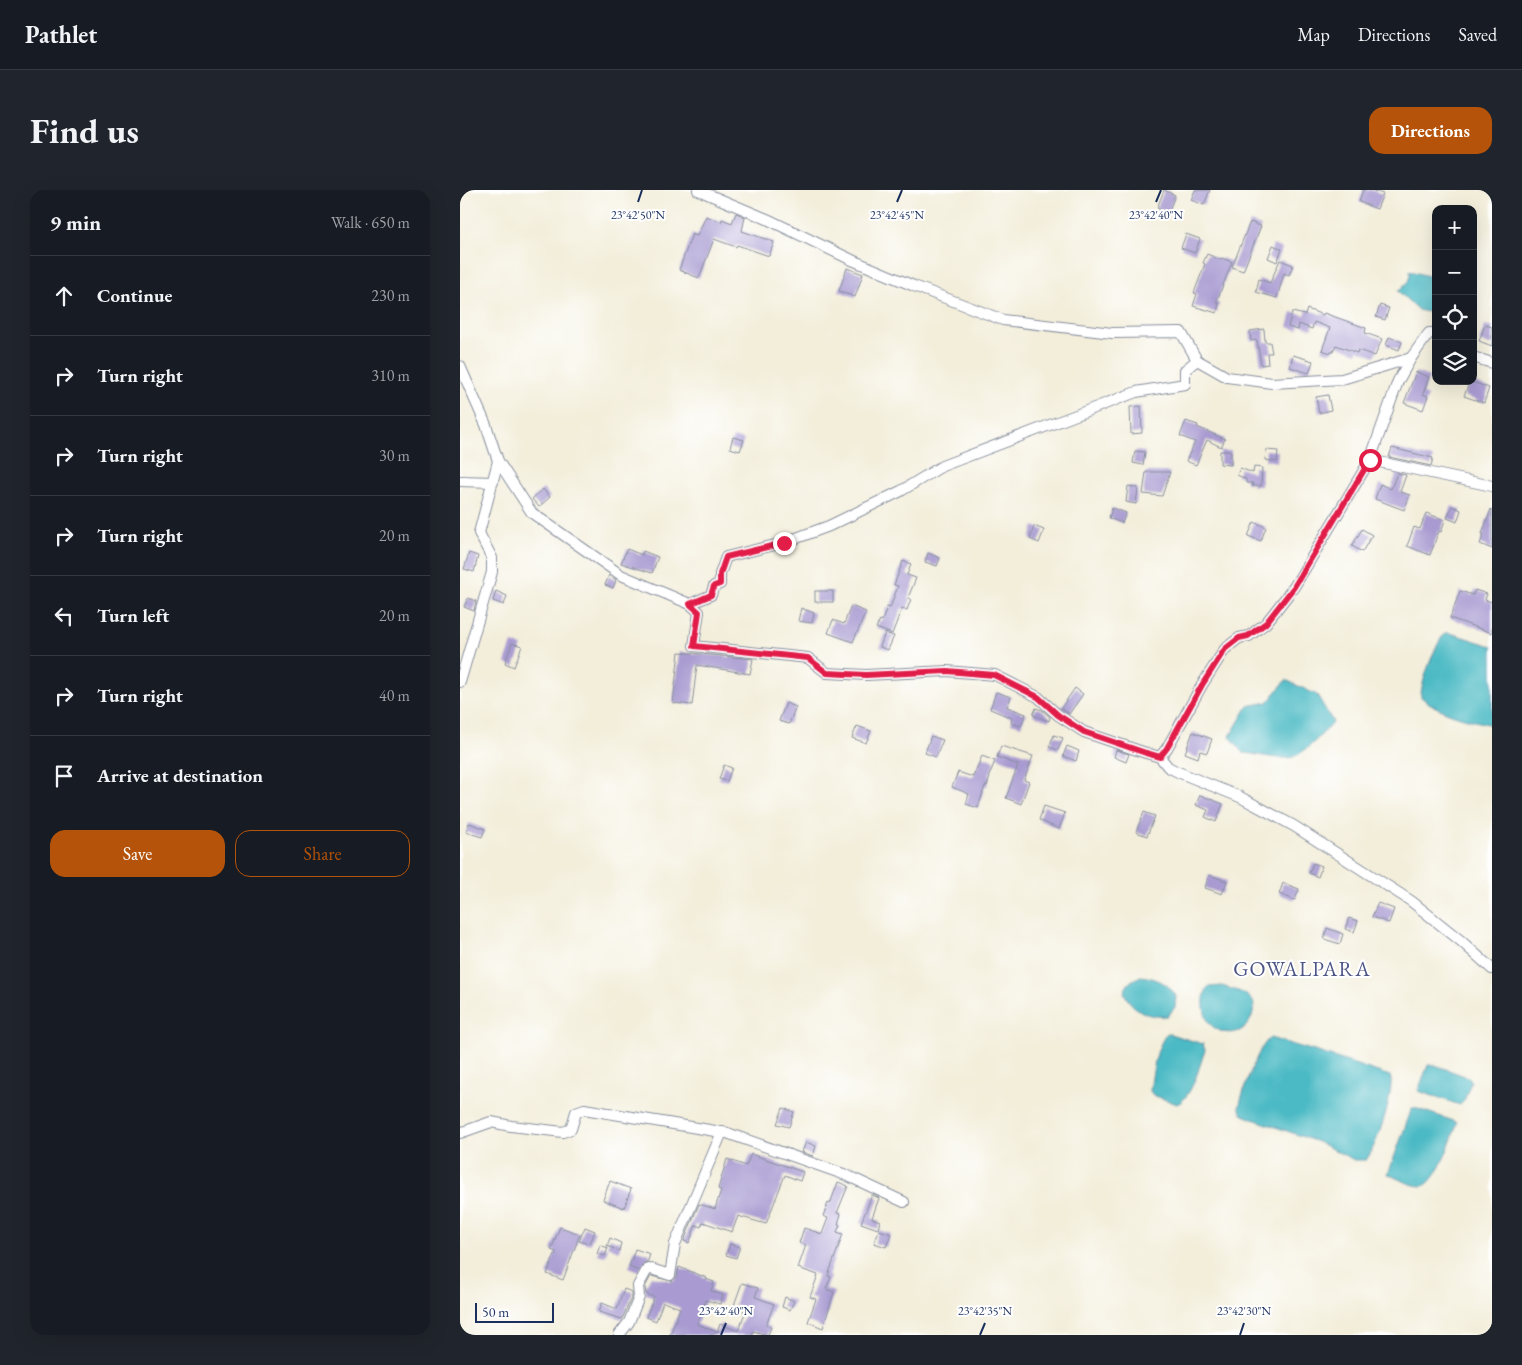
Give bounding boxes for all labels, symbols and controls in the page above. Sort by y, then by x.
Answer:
text: Pathlet [25,19,97,50]
text: Map [1298,23,1330,46]
text: Directions [1358,23,1430,46]
text: Saved [1458,23,1497,46]
button: Directions [1369,107,1492,154]
text: Find us [30,108,139,153]
map controls [1432,205,1477,385]
button: + [1432,205,1477,250]
text: 23°42'50"N [611,207,665,223]
text: 23°42'45"N [870,207,924,223]
text: 23°42'40"N [1129,207,1183,223]
text: 9 min [50,209,101,236]
text: Walk · 650 m [331,212,410,233]
button: − [1432,250,1477,295]
icon: ahead [50,282,78,310]
text: Continue [97,283,172,308]
text: 230 m [371,285,410,306]
button: locate [1432,295,1477,340]
button: layers [1432,340,1477,385]
icon: right [50,362,78,390]
text: Turn right [97,363,183,388]
text: 310 m [371,365,410,386]
icon: right [50,442,78,470]
text: Turn right [97,443,183,468]
text: 30 m [379,445,410,466]
route start [1359,449,1382,472]
icon: right [50,522,78,550]
text: Turn right [97,523,183,548]
text: 20 m [379,525,410,546]
route end [773,532,796,555]
icon: left [50,602,78,630]
text: Turn left [97,603,169,628]
text: 20 m [379,605,410,626]
icon: right [50,682,78,710]
text: Turn right [97,683,183,708]
text: 40 m [379,685,410,706]
icon: arrive [50,762,78,790]
text: Arrive at destination [97,763,263,788]
button: Save [50,830,225,877]
button: Share [235,830,410,877]
district label: GOWALPARA [1233,955,1371,982]
scale bar [475,1300,554,1323]
text: 50 m [482,1303,509,1321]
text: 23°42'40"N [699,1303,753,1319]
text: 23°42'35"N [958,1303,1012,1319]
text: 23°42'30"N [1217,1303,1271,1319]

